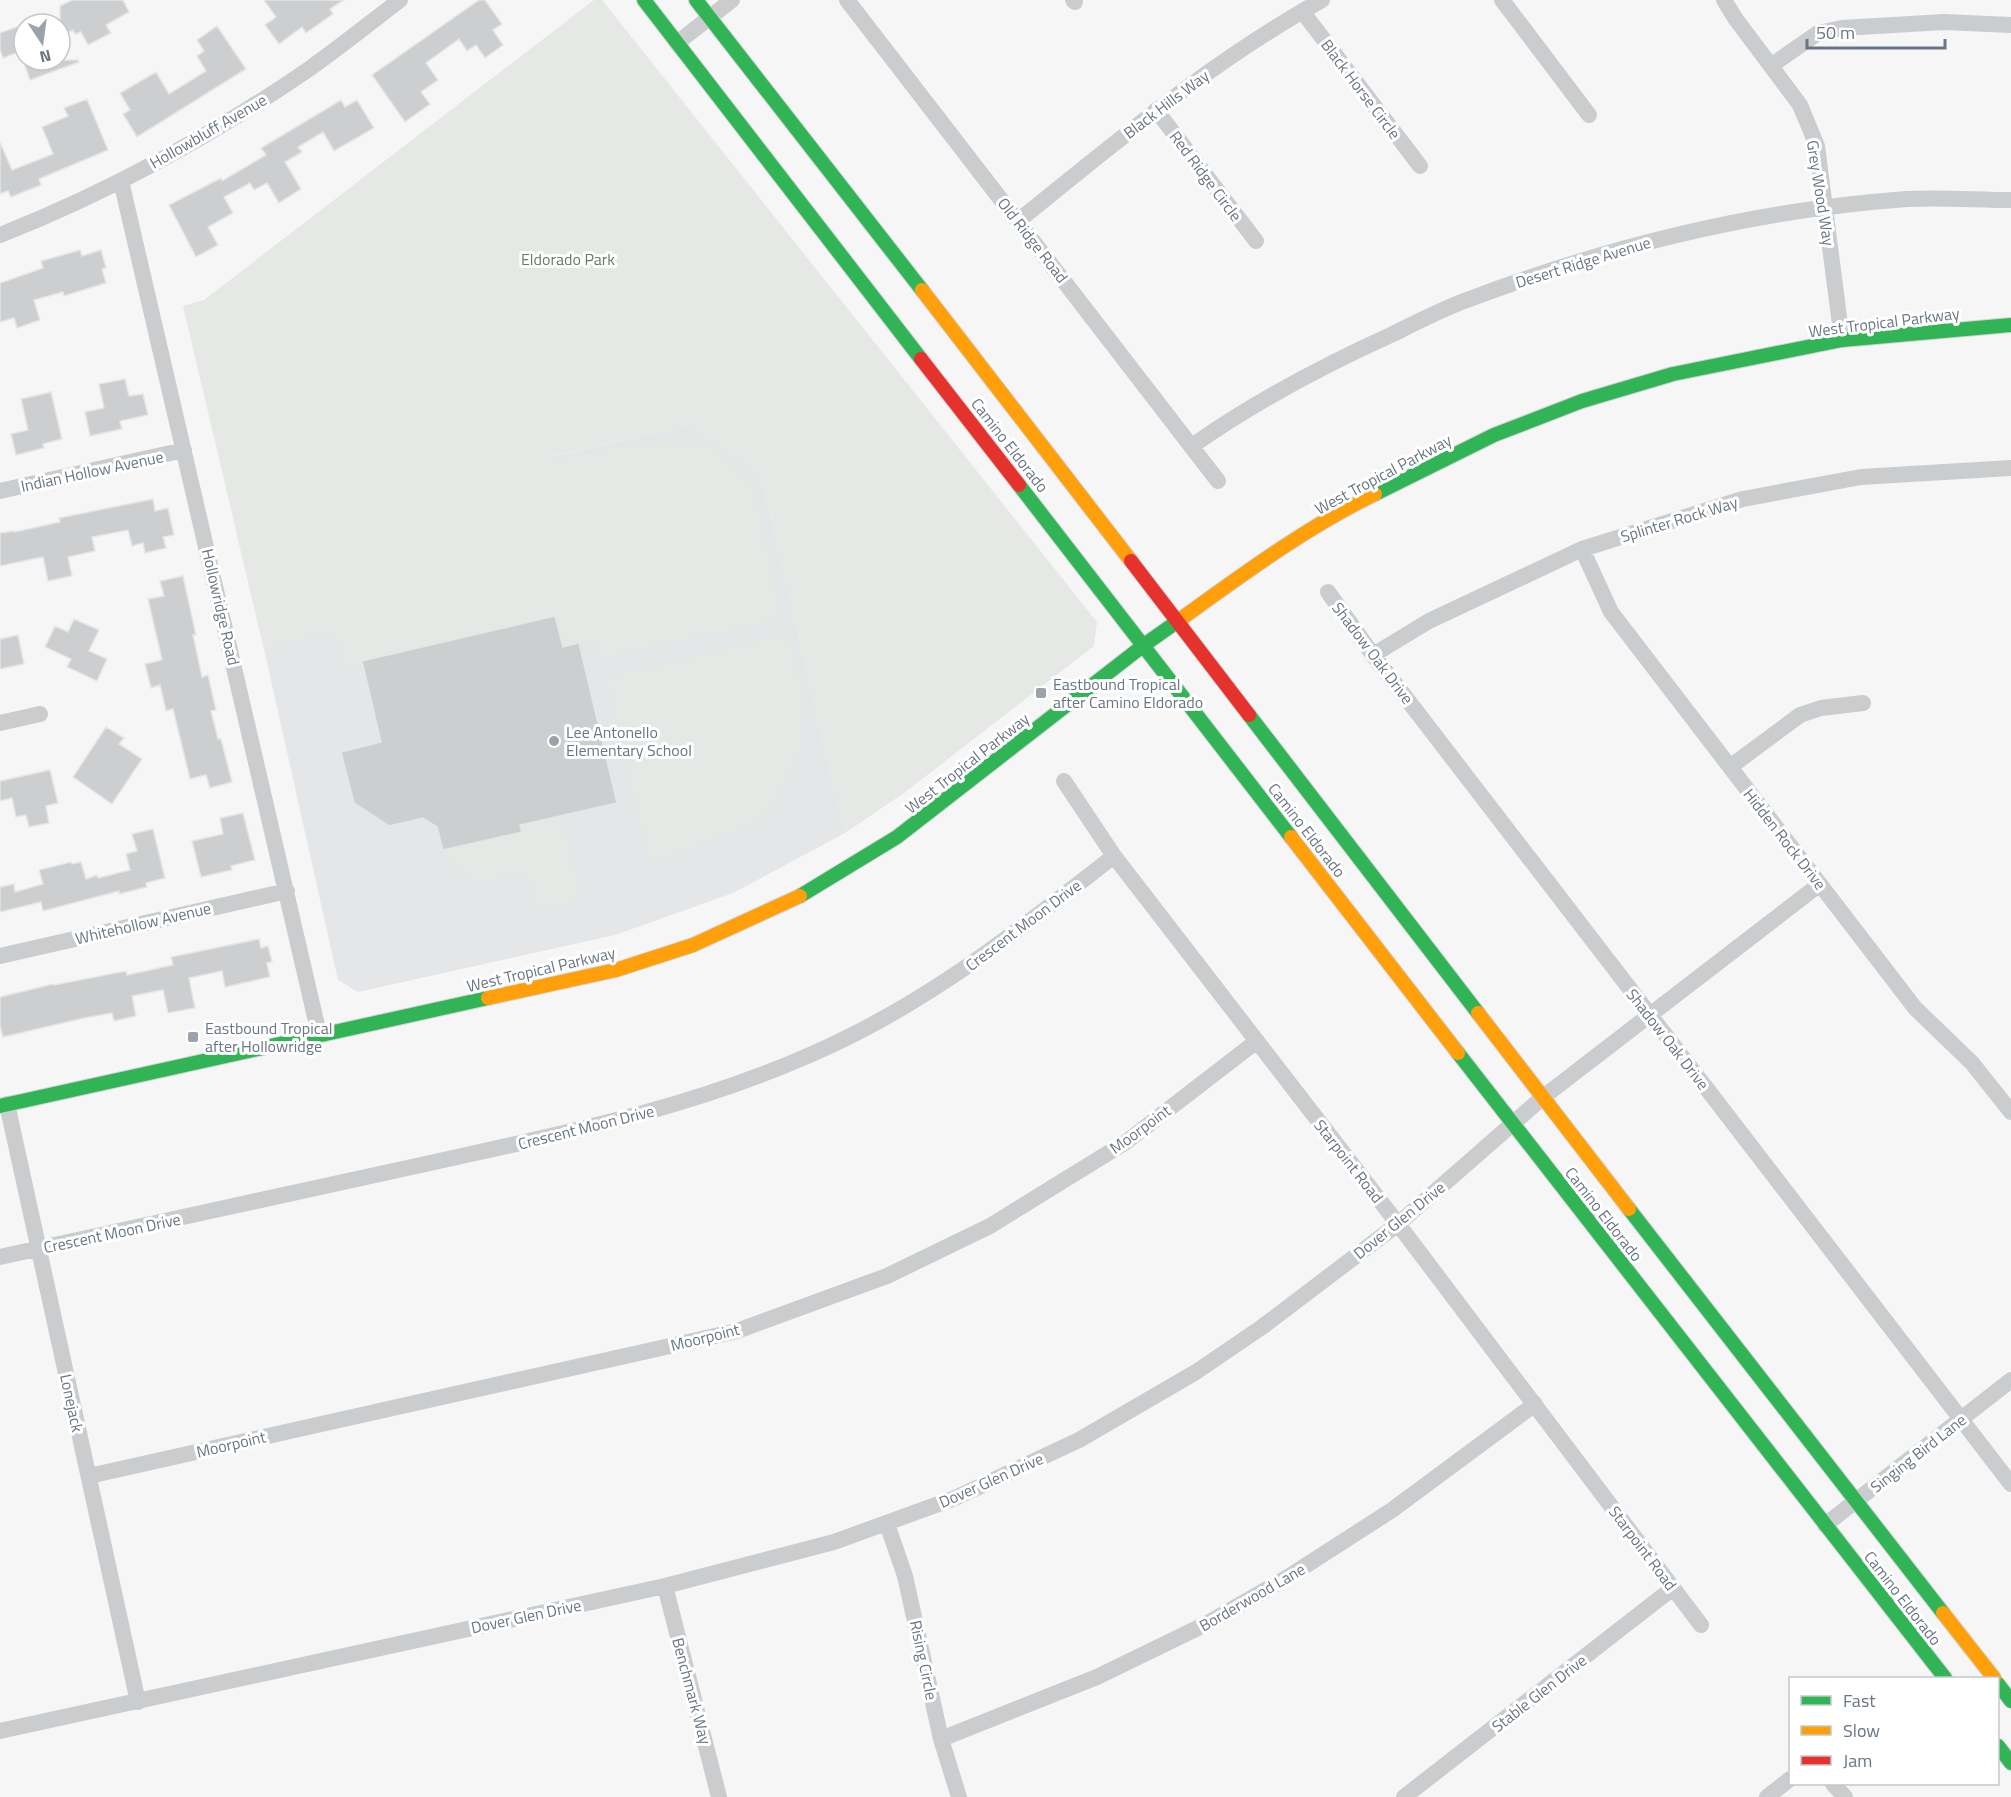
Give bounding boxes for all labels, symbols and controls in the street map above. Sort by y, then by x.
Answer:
north arrow [12,12,72,72]
scale bar [1807,12,1945,50]
text: 50 m [1816,19,1855,46]
street label: Black Horse Circle [1315,34,1407,144]
text: N [37,44,53,70]
street label: Black Hills Way [1118,64,1214,144]
street label: Hollowbluff Avenue [145,88,271,174]
street label: Red Ridge Circle [1164,126,1248,226]
street label: Grey Wood Way [1801,138,1841,248]
street label: Old Ridge Road [992,192,1074,288]
street label: Desert Ridge Avenue [1512,230,1654,294]
park label: Eldorado Park [521,247,615,271]
street label: West Tropical Parkway [1807,301,1961,343]
street label: Camino Eldorado [965,393,1055,497]
street label: West Tropical Parkway [1310,428,1456,520]
street label: Indian Hollow Avenue [18,444,166,498]
street label: Splinter Rock Way [1617,490,1741,548]
street label: Hollowridge Road [196,546,246,668]
street label: Shadow Oak Drive [1327,597,1419,709]
place label: Eastbound Tropical after Camino Eldorado [1053,672,1203,714]
marker: Eastbound Tropical after Camino Eldorado [1034,686,1048,700]
street label: West Tropical Parkway [900,707,1034,819]
place label: Lee Antonello Elementary School [566,720,692,762]
marker: Lee Antonello Elementary School [547,734,561,748]
street label: Camino Eldorado [1262,778,1352,882]
street label: Hidden Rock Drive [1738,783,1832,895]
street label: Crescent Moon Drive [960,873,1086,977]
street label: Whitehollow Avenue [73,896,213,950]
street label: West Tropical Parkway [464,940,618,998]
street label: Shadow Oak Drive [1621,983,1715,1095]
place label: Eastbound Tropical after Hollowridge [205,1016,332,1058]
marker: Eastbound Tropical after Hollowridge [186,1030,200,1044]
street label: Crescent Moon Drive [515,1098,657,1156]
street label: Moorpoint [1104,1098,1176,1159]
street label: Starpoint Road [1309,1114,1389,1208]
street label: Camino Eldorado [1559,1162,1649,1266]
street label: Dover Glen Drive [1348,1175,1450,1265]
street label: Crescent Moon Drive [41,1207,183,1259]
street label: Moorpoint [668,1317,742,1357]
street label: Lonejack [54,1372,90,1435]
street label: Singing Bird Lane [1865,1408,1971,1498]
street label: Moorpoint [194,1424,268,1464]
street label: Dover Glen Drive [935,1446,1047,1514]
street label: Starpoint Road [1603,1501,1683,1595]
street label: Camino Eldorado [1858,1546,1948,1650]
street label: Borderwood Lane [1194,1557,1310,1637]
street label: Dover Glen Drive [469,1593,583,1639]
street label: Rising Circle [904,1618,944,1702]
street label: Benchmark Way [666,1635,718,1747]
street label: Stable Glen Drive [1486,1648,1592,1738]
legend [1789,1677,1999,1785]
text: Fast [1843,1687,1876,1714]
text: Slow [1843,1717,1880,1744]
text: Jam [1843,1747,1872,1774]

